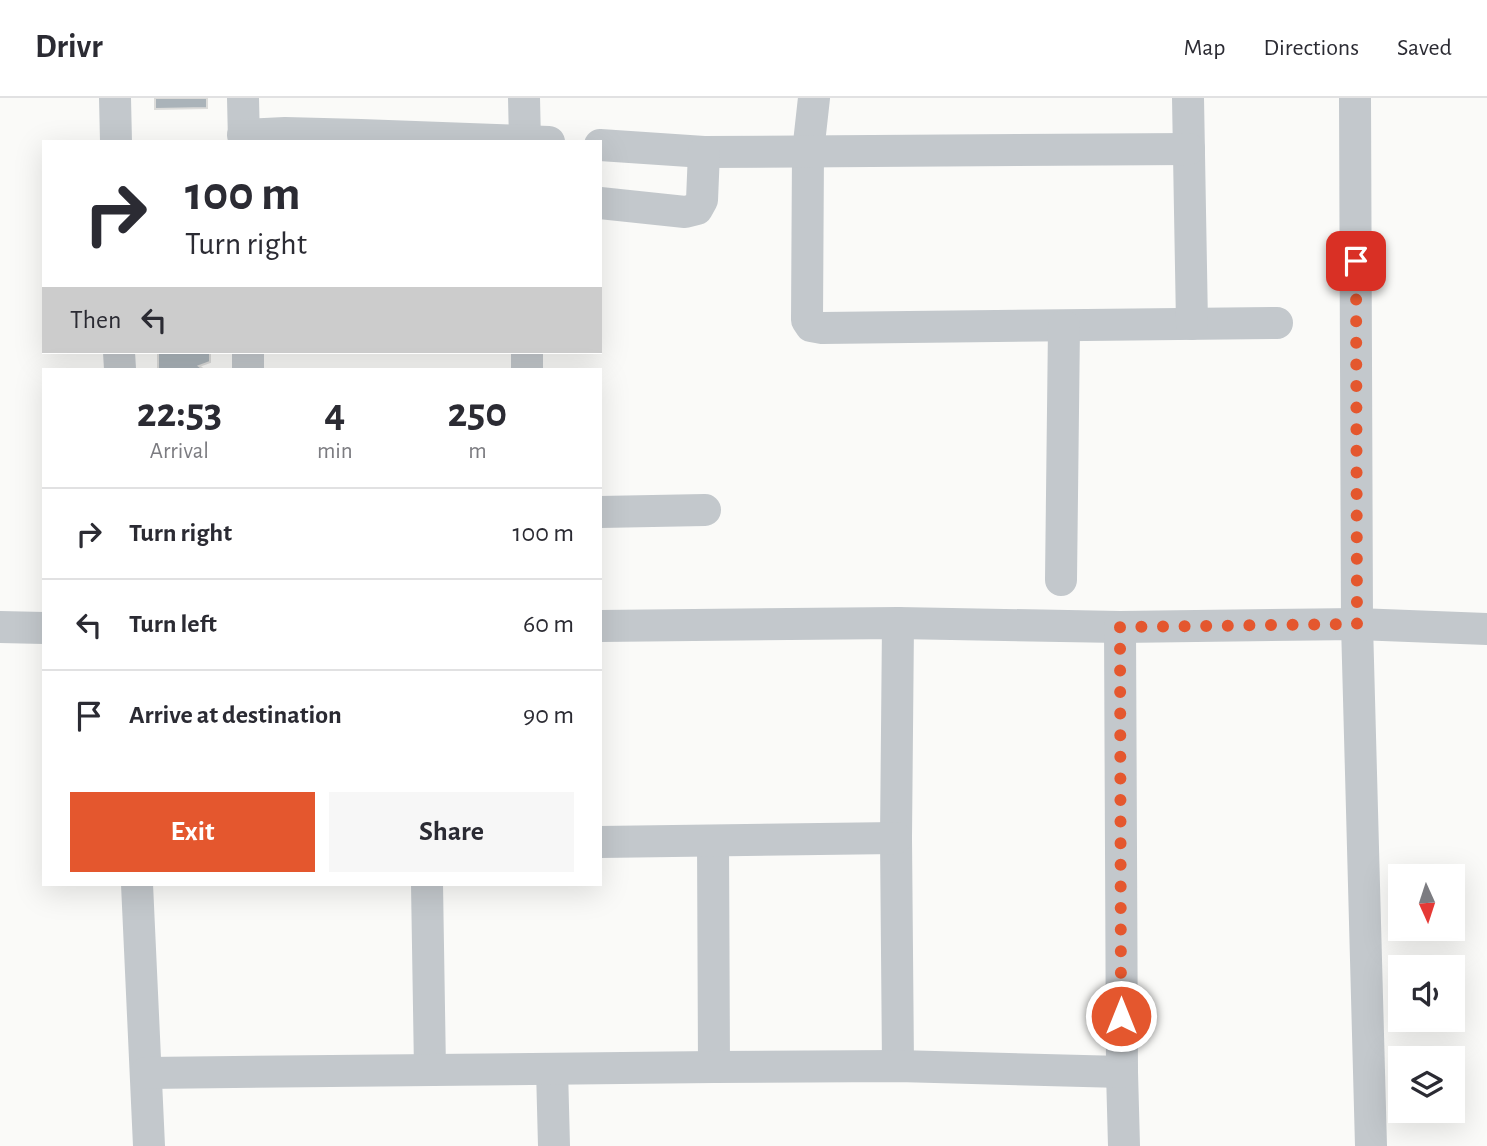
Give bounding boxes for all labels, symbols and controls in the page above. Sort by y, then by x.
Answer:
text: Drivr [35,31,103,64]
text: Map [1183,36,1225,60]
text: Directions [1263,36,1359,60]
text: Saved [1397,36,1452,60]
icon: right [70,168,161,259]
text: 100 m [185,170,301,219]
text: Turn right [185,228,307,260]
pin [1326,231,1386,291]
icon: arrive [1337,242,1375,280]
icon: left [135,301,173,339]
text: Then [70,307,121,333]
text: 22:53 [137,392,222,434]
text: 4 [324,392,345,434]
text: 250 [447,392,507,434]
text: Arrival [150,440,209,463]
text: min [317,440,353,463]
text: m [468,440,487,463]
icon: right [70,515,108,553]
text: Turn right [129,520,232,546]
text: 100 m [513,520,574,546]
icon: left [70,606,108,644]
text: Turn left [129,611,217,637]
text: 60 m [523,611,574,637]
icon: arrive [70,697,108,735]
text: Arrive at destination [129,702,342,728]
text: 90 m [523,702,574,728]
button: Exit [70,792,315,872]
button: Share [329,792,574,872]
north arrow [1388,864,1465,942]
map controls [1388,864,1465,1123]
button: sound [1388,955,1465,1032]
position arrow [1084,979,1158,1053]
button: layers [1388,1046,1465,1123]

